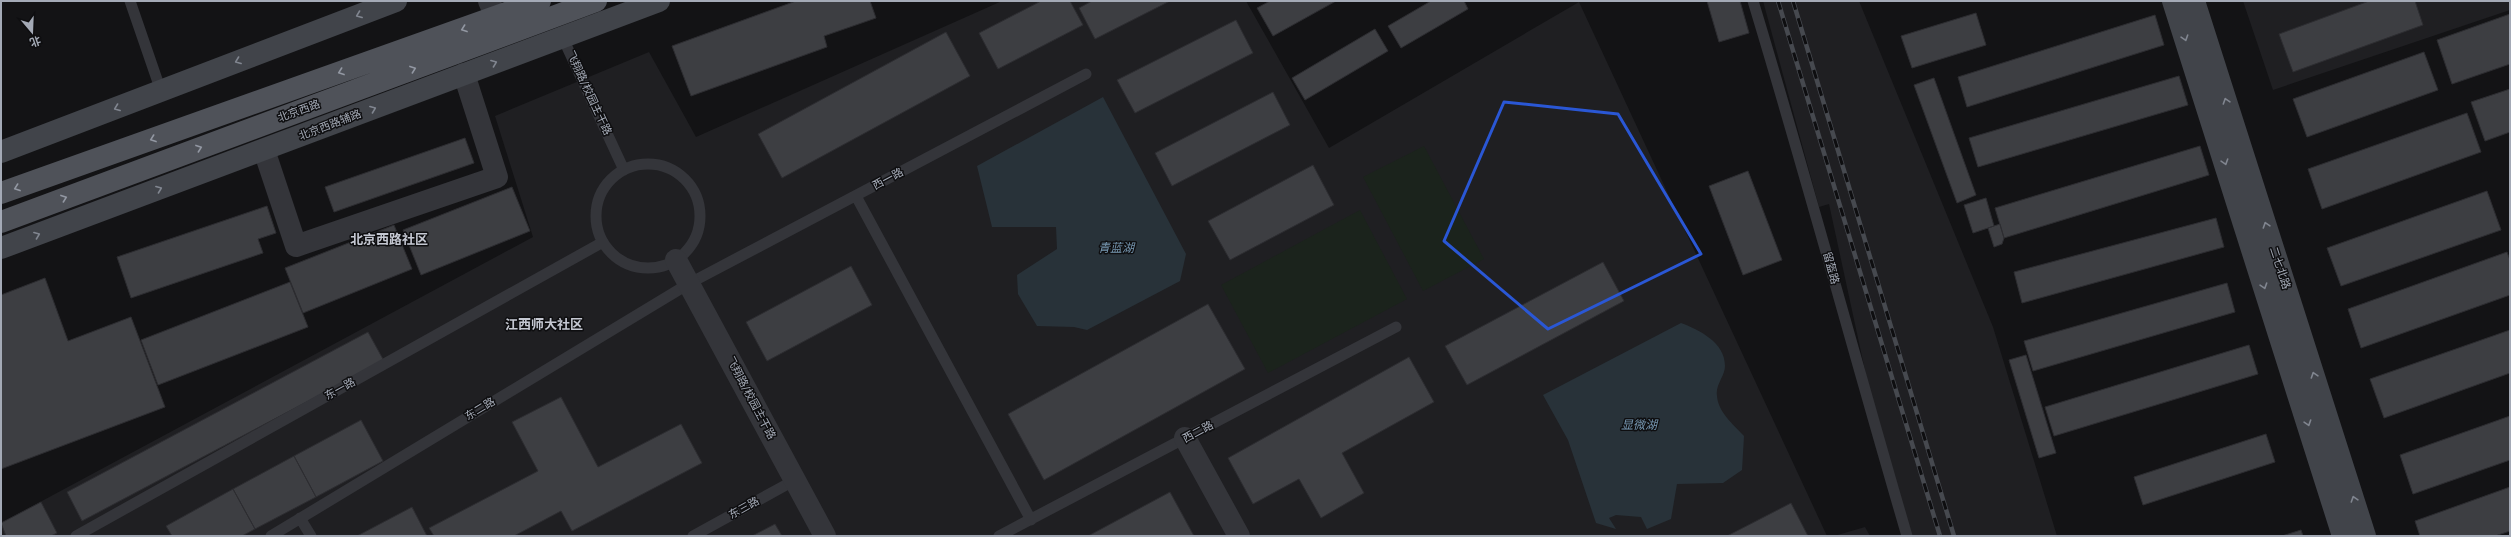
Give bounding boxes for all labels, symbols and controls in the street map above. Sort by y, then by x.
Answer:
one-way arrow [356,10,363,18]
north arrow [12,12,52,52]
one-way arrow [460,24,467,32]
text: 北 [28,33,42,49]
one-way arrow [2180,34,2189,41]
street label: 飞翔路/校园主干路 [564,49,614,137]
one-way arrow [234,57,241,65]
one-way arrow [491,59,498,67]
one-way arrow [409,66,416,74]
one-way arrow [338,68,345,76]
street label: 北京西路 [276,97,322,125]
one-way arrow [2222,97,2231,104]
one-way arrow [113,103,120,111]
one-way arrow [369,105,376,113]
street label: 北京西路辅路 [297,107,363,143]
one-way arrow [149,135,156,143]
one-way arrow [195,145,202,153]
one-way arrow [2220,158,2228,165]
street label: 西一路 [870,166,906,192]
one-way arrow [14,183,21,191]
one-way arrow [156,185,163,193]
one-way arrow [60,195,67,203]
one-way arrow [2262,221,2270,228]
one-way arrow [34,231,41,239]
district label: 北京西路社区 [350,232,428,247]
water label: 青蓝湖 [1098,241,1136,255]
street label: 二七北路 [2267,245,2293,291]
street label: 留盔路 [1820,250,1842,286]
one-way arrow [2259,282,2268,289]
district label: 江西师大社区 [505,317,583,332]
street label: 飞翔路/校园主干路 [724,354,778,442]
one-way arrow [2310,372,2319,379]
street label: 东一路 [322,375,358,403]
street label: 东二路 [463,395,497,423]
water label: 显微湖 [1621,418,1659,432]
street label: 西二路 [1180,419,1216,445]
one-way arrow [2303,420,2311,427]
street label: 东三路 [726,494,762,522]
one-way arrow [2350,496,2358,503]

